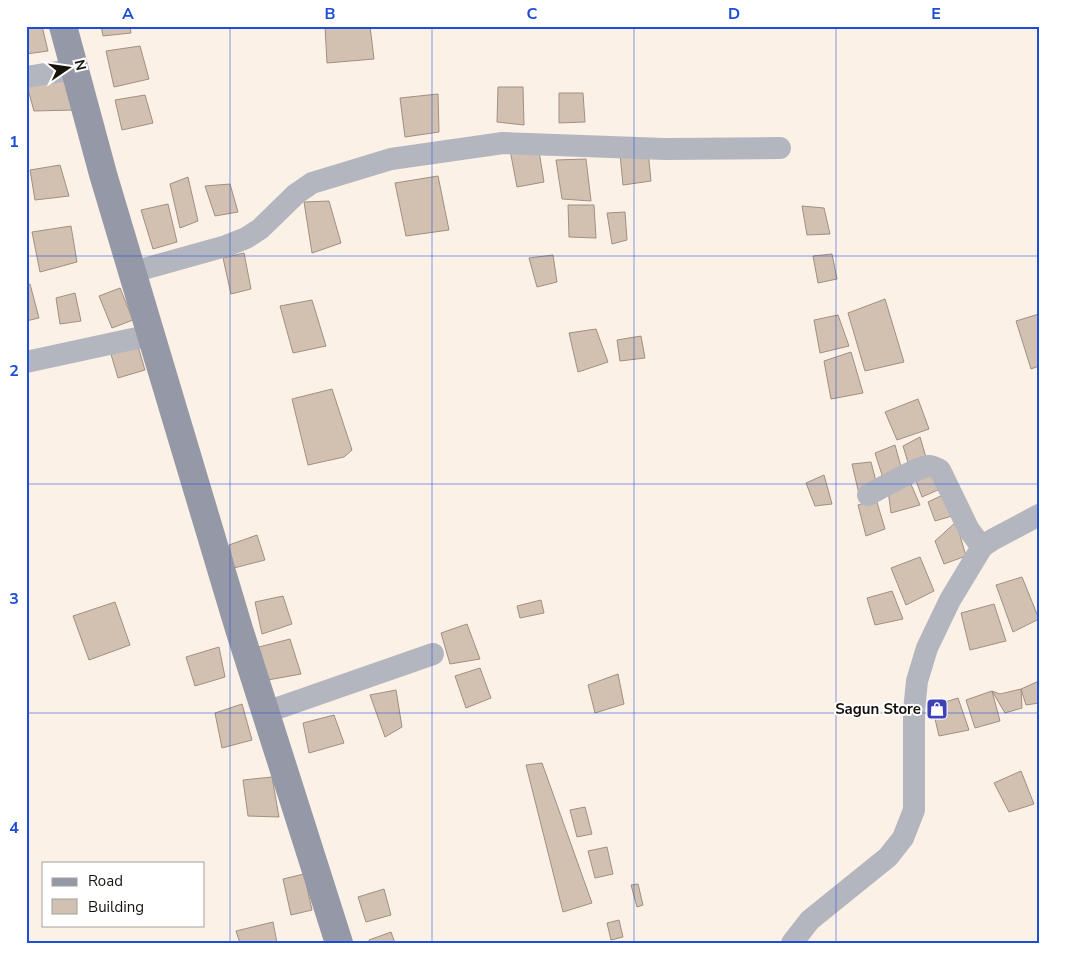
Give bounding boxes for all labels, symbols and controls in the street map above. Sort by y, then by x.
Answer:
text: A [122,3,134,25]
text: B [324,3,336,25]
text: C [527,3,538,25]
text: D [728,3,740,25]
text: E [931,3,941,25]
north arrow [42,42,92,92]
text: N [70,58,91,72]
text: 1 [9,131,19,153]
text: 2 [9,360,19,382]
text: 3 [9,588,19,610]
shop icon: Sagun Store [925,697,949,721]
place label: Sagun Store [835,699,921,719]
text: 4 [9,817,19,839]
legend [42,862,205,926]
text: Road [88,871,123,891]
text: Building [88,897,144,917]

